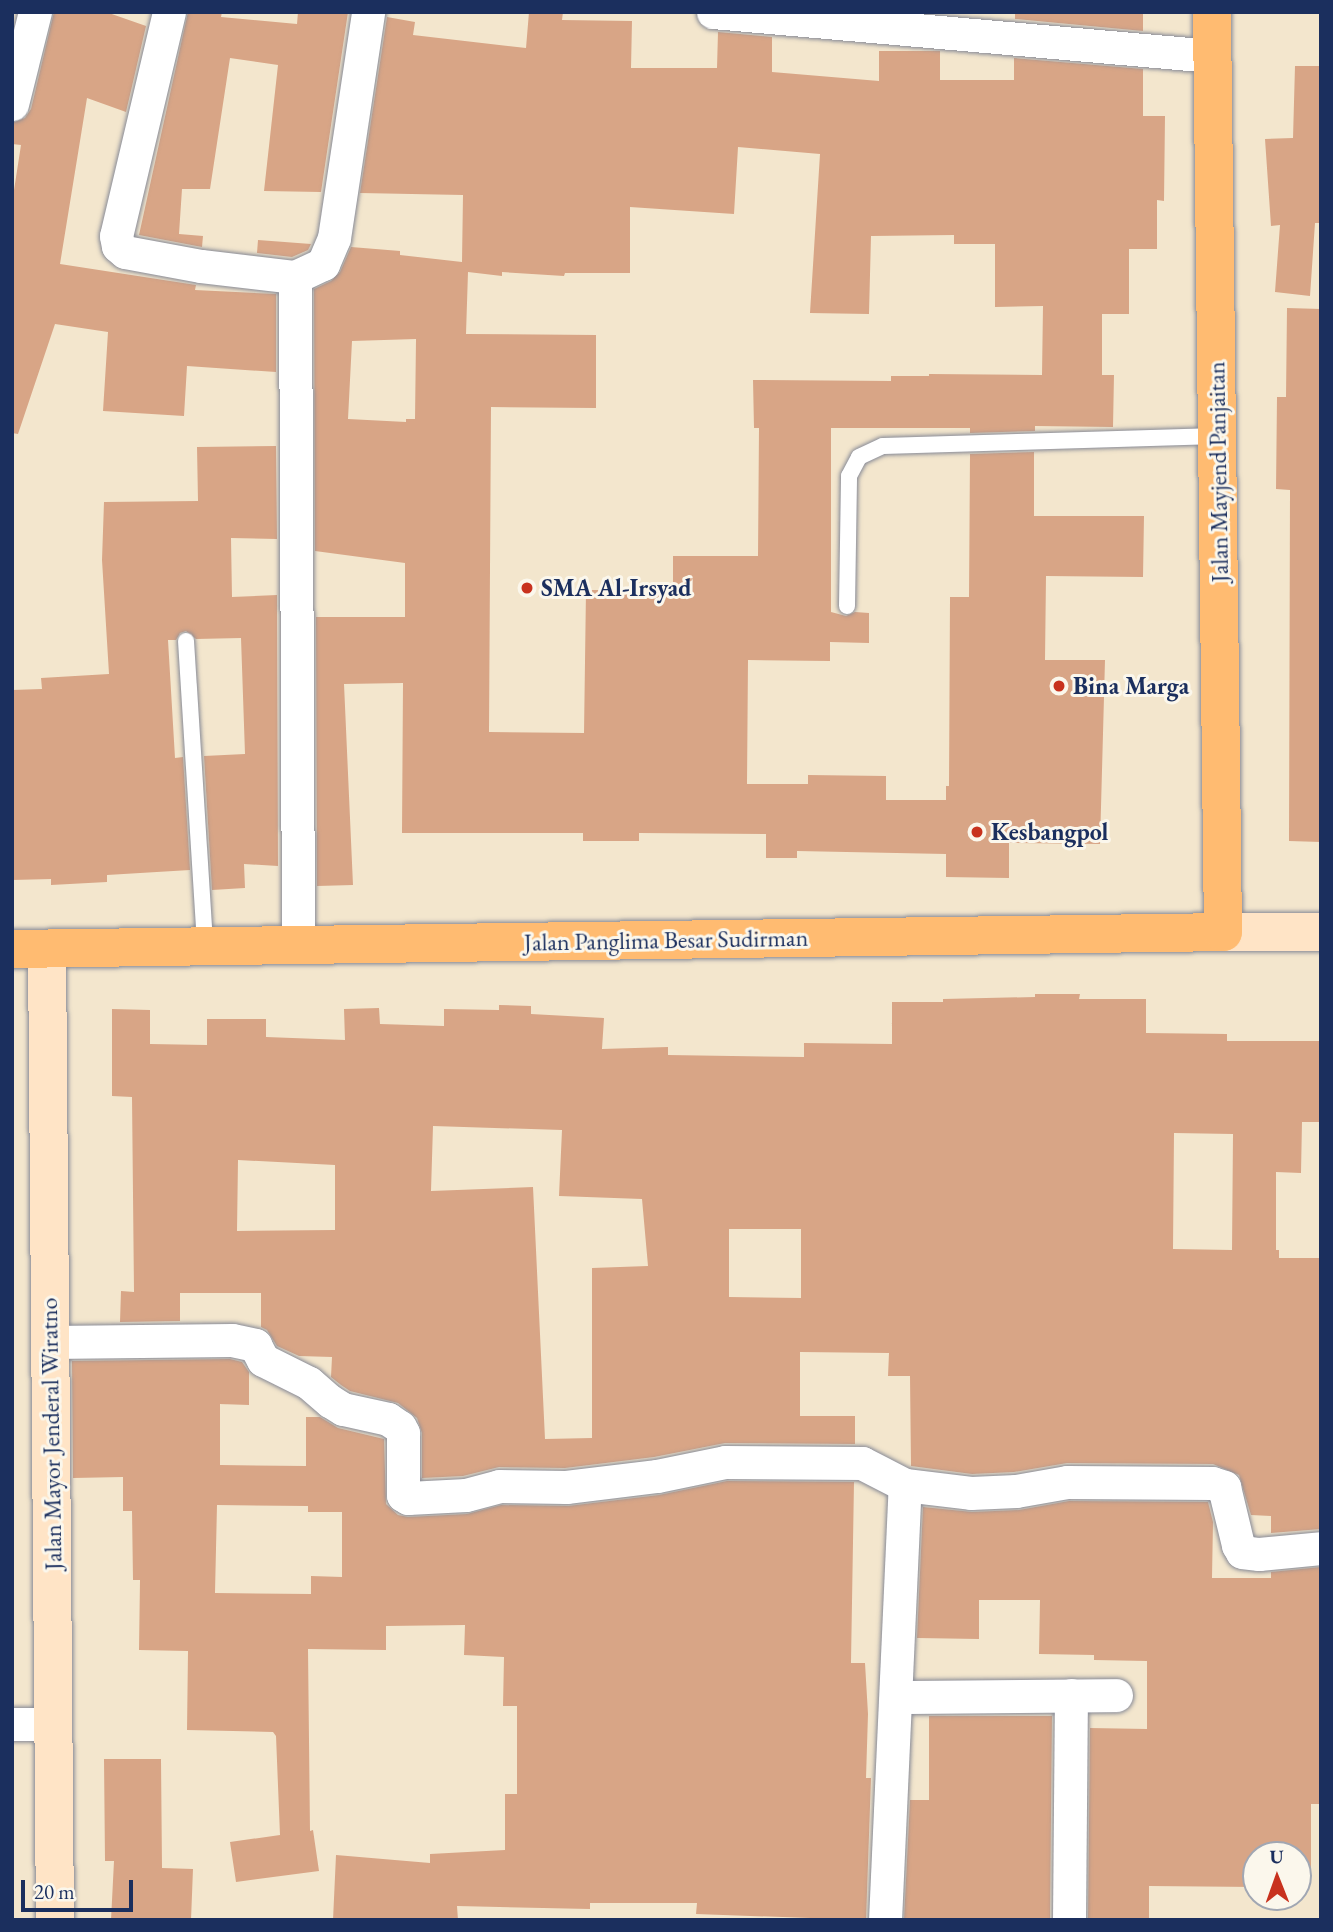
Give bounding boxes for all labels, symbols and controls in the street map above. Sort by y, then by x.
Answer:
street label: Jalan Mayjend Panjaitan [1202,361,1234,583]
place label: SMA Al-Irsyad [541,574,691,602]
marker: SMA Al-Irsyad [519,580,535,596]
place label: Bina Marga [1073,672,1189,700]
marker: Bina Marga [1051,678,1067,694]
place label: Kesbangpol [991,818,1108,846]
marker: Kesbangpol [969,824,985,840]
street label: Jalan Panglima Besar Sudirman [524,923,808,957]
street label: Jalan Mayor Jenderal Wiratno [34,1297,68,1571]
north arrow [1242,1841,1312,1911]
text: U [1269,1844,1284,1869]
scale bar [24,1866,136,1910]
text: 20 m [34,1878,75,1905]

